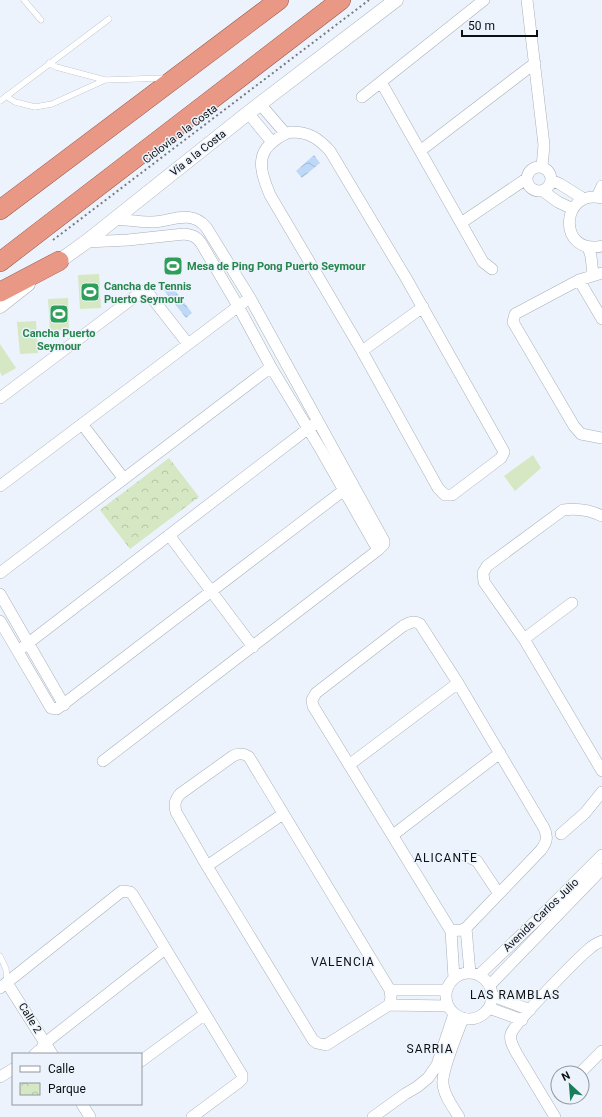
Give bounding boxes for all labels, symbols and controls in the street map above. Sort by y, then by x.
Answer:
scale bar [462,12,537,38]
text: 50 m [468,19,495,33]
street label: Ciclovía a la Costa [140,102,220,166]
street label: Vía a la Costa [168,127,229,179]
sports icon: Mesa de Ping Pong Puerto Seymour [162,255,184,277]
place label: Mesa de Ping Pong Puerto Seymour [187,260,365,273]
place label: Cancha de Tennis Puerto Seymour [104,280,192,306]
sports icon: Cancha de Tennis Puerto Seymour [79,281,101,303]
sports icon: Cancha Puerto Seymour [48,303,70,325]
place label: Cancha Puerto Seymour [22,327,96,353]
district label: ALICANTE [414,851,478,865]
street label: Avenida Carlos Julio [501,876,581,954]
district label: VALENCIA [311,955,375,969]
district label: LAS RAMBLAS [470,988,560,1002]
street label: Calle 2 [16,1000,44,1036]
district label: SARRIA [407,1042,453,1056]
legend [12,1053,142,1105]
text: Calle [48,1062,75,1076]
north arrow [550,1065,590,1105]
text: N [559,1069,572,1084]
text: Parque [48,1082,86,1096]

